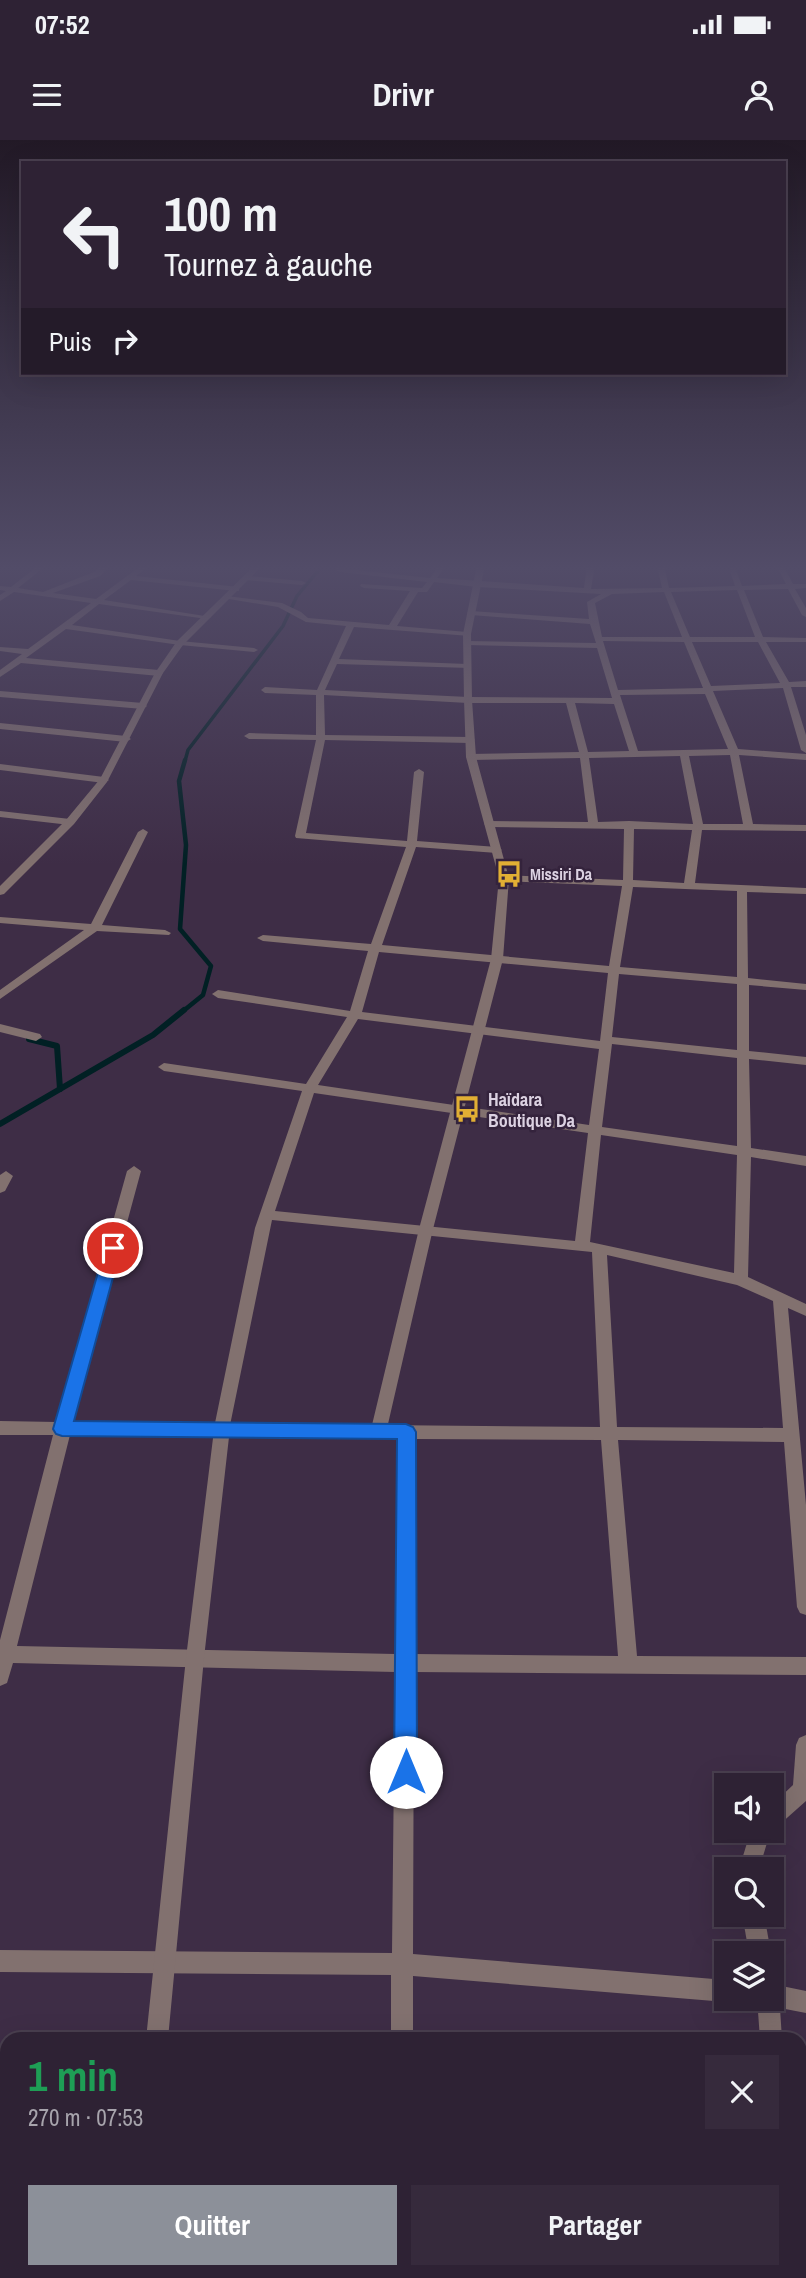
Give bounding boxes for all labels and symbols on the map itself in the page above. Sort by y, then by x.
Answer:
bus stop icon: Missiri Da [494,859,524,889]
place label: Missiri Da [530,863,593,885]
place label: Haïdara Boutique Da [488,1087,576,1133]
bus stop icon: Haïdara Boutique Da [452,1094,482,1124]
pin [83,1218,143,1278]
position arrow [369,1735,443,1809]

